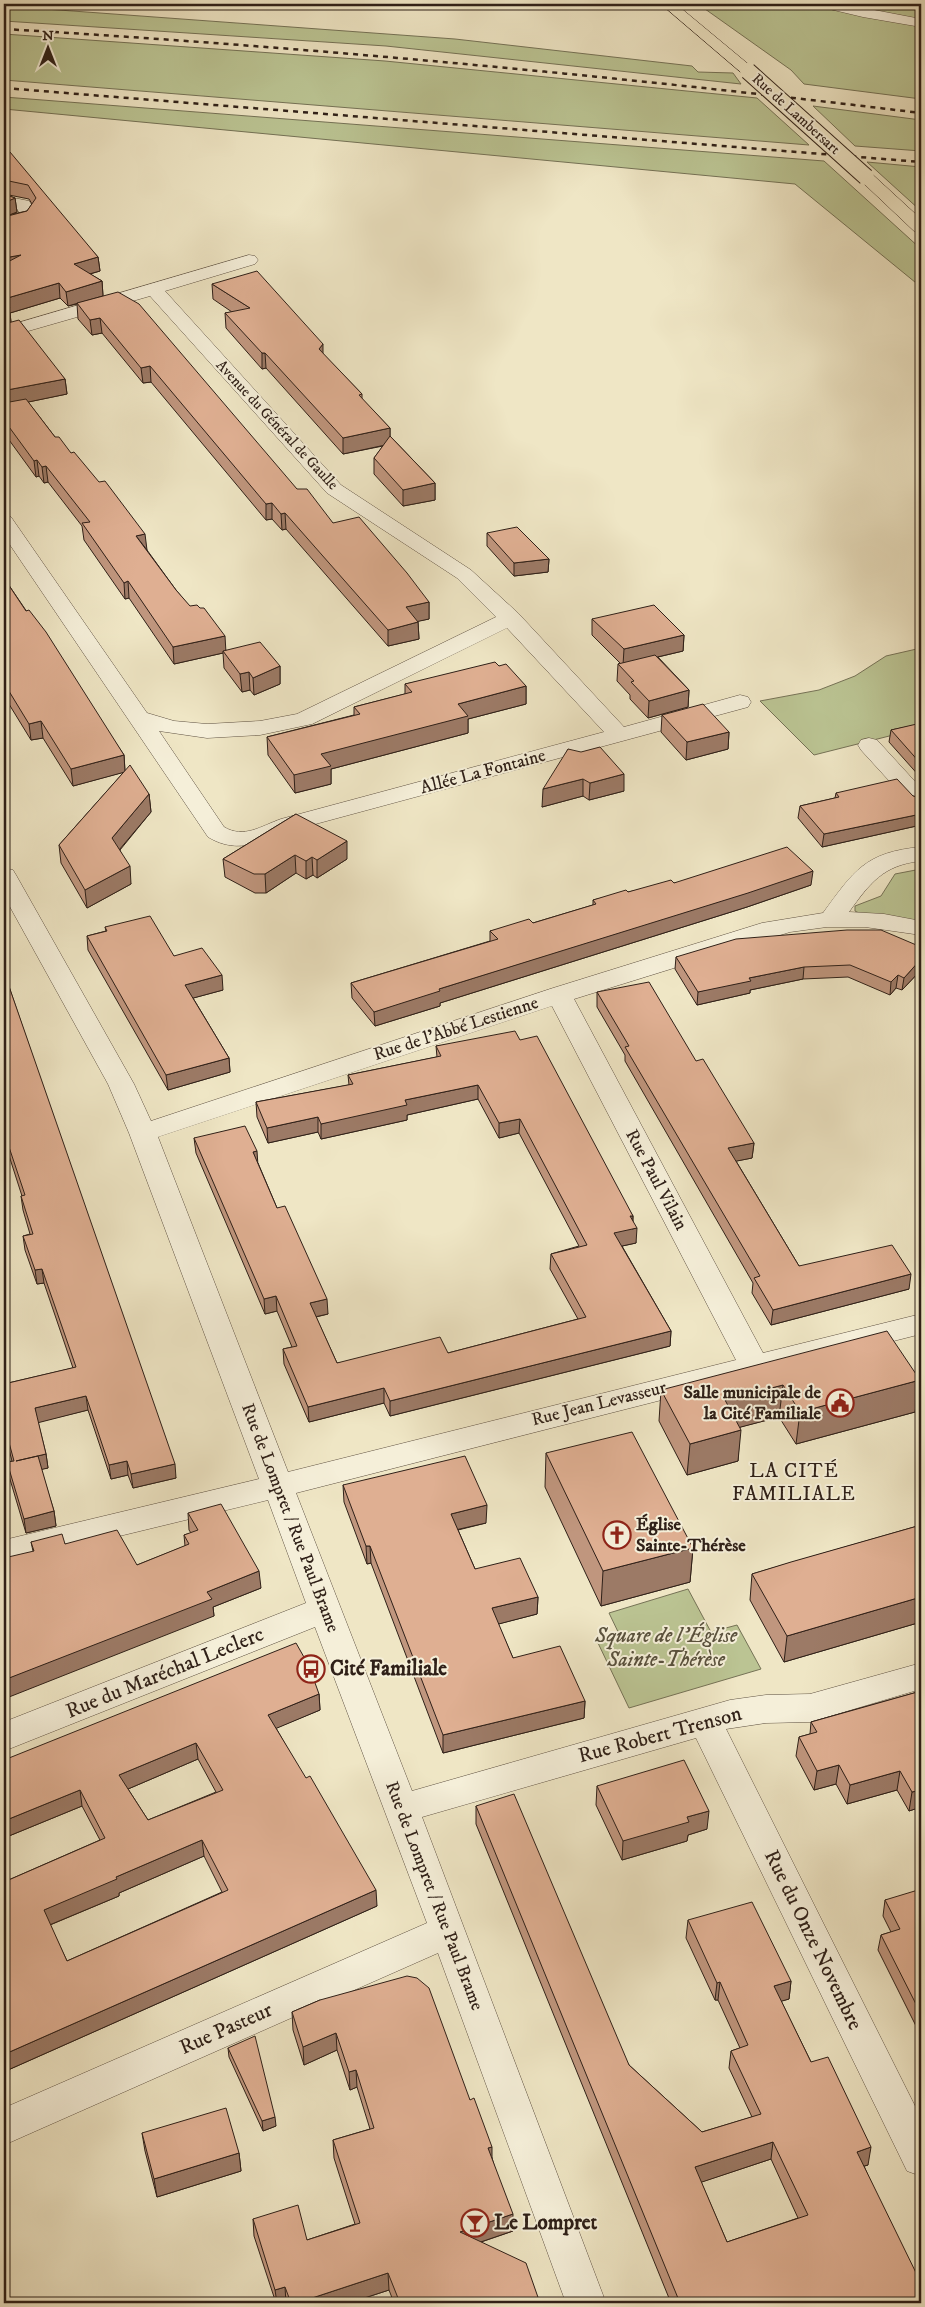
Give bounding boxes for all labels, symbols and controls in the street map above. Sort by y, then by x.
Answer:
north arrow [22,22,72,72]
text: N [42,27,54,45]
street label: Rue de Lambersart [748,69,844,159]
street label: Avenue du Général de Gaulle [212,356,342,494]
street label: Allée La Fontaine [418,745,548,799]
street label: Rue de l'Abbé Lestienne [371,992,541,1066]
street label: Rue Paul Vilain [620,1126,692,1235]
street label: Rue Jean Levasseur [529,1377,669,1431]
place label: Salle municipale de la Cité Familiale [684,1382,822,1425]
public building icon: Salle municipale de la Cité Familiale [825,1388,855,1418]
street label: Rue de Lompret / Rue Paul Brame [236,1400,344,1636]
district label: LA CITÉ FAMILIALE [732,1459,856,1507]
place label: Église Sainte-Thérèse [636,1513,746,1557]
church icon: Église Sainte-Thérèse [602,1520,632,1550]
street label: Rue du Maréchal Leclerc [62,1621,268,1725]
park label: Square de l'Église Sainte-Thérèse [594,1622,738,1673]
bus stop icon: Cité Familiale [296,1654,326,1684]
place label: Cité Familiale [330,1656,447,1682]
street label: Rue Robert Trenson [575,1701,745,1769]
street label: Rue de Lompret / Rue Paul Brame [380,1778,488,2014]
street label: Rue du Onze Novembre [758,1846,868,2035]
street label: Rue Pasteur [176,1997,277,2061]
bar icon: Le Lompret [460,2208,490,2238]
place label: Le Lompret [494,2210,597,2236]

